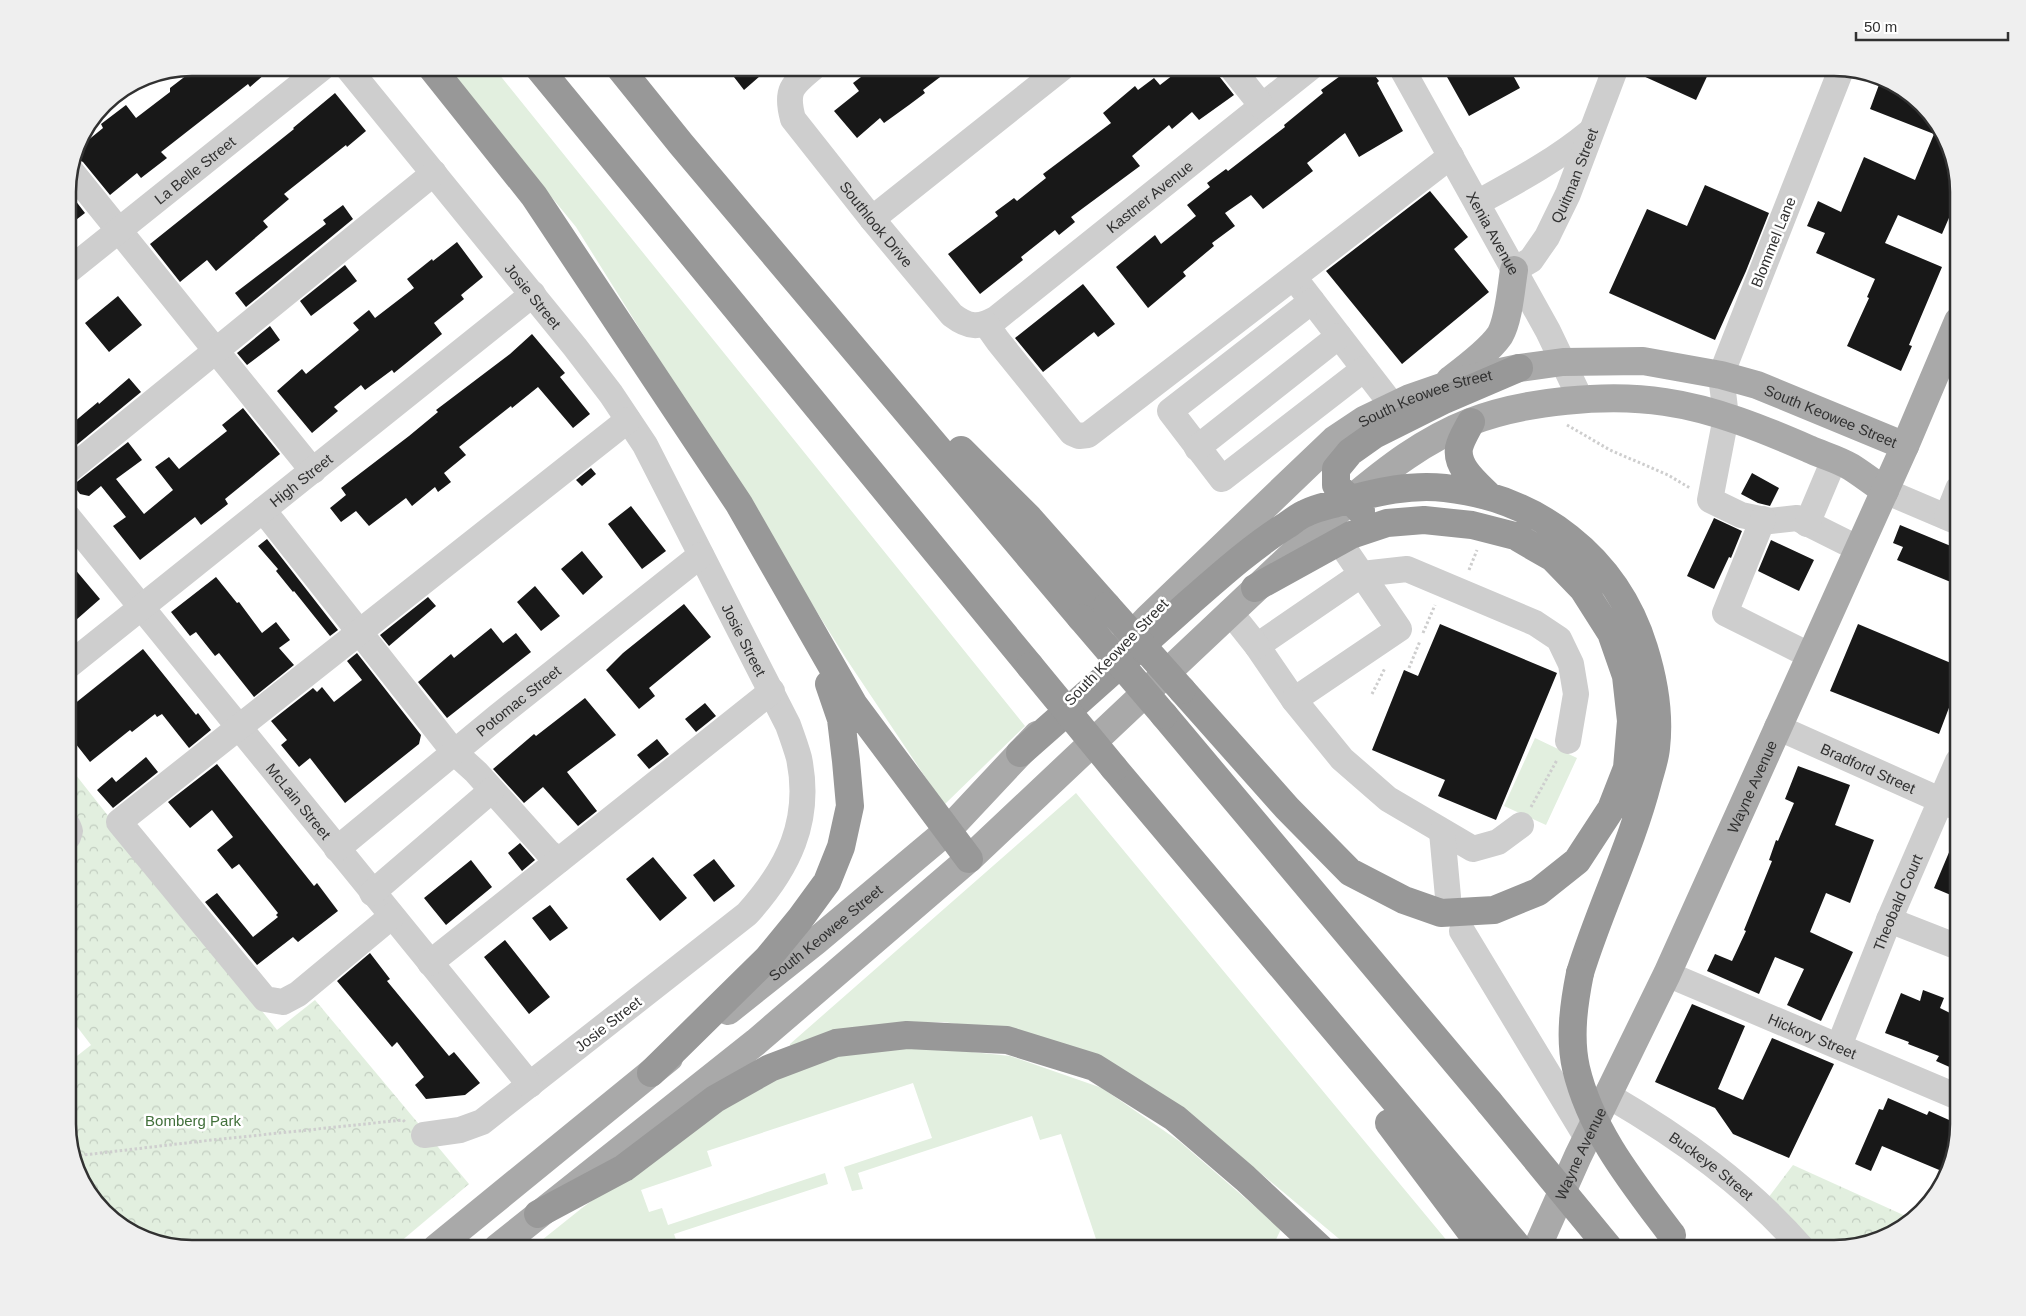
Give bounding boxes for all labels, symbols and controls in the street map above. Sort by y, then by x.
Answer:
scale bar [1856,10,2008,42]
text: 50 m [1864,18,1897,35]
street label: Quitman Street [1547,125,1601,226]
street label: La Belle Street [151,132,239,207]
street label: Kastner Avenue [1103,157,1196,236]
street label: Southlook Drive [837,177,917,270]
street label: Xenia Avenue [1464,189,1523,277]
street label: Blommel Lane [1747,194,1799,290]
street label: Josie Street [502,260,565,332]
street label: South Keowee Street [1355,365,1494,430]
street label: South Keowee Street [1762,381,1900,451]
street label: High Street [266,449,336,510]
street label: South Keowee Street [1061,595,1172,709]
street label: Josie Street [719,600,770,679]
street label: Potomac Street [472,661,564,740]
street label: Wayne Avenue [1723,737,1780,836]
street label: Bradford Street [1818,739,1919,797]
street label: McLain Street [263,760,335,843]
street label: Theobald Court [1869,851,1925,953]
street label: South Keowee Street [765,880,886,984]
street label: Josie Street [572,992,645,1055]
street label: Hickory Street [1766,1009,1860,1062]
street label: Wayne Avenue [1551,1104,1609,1202]
park label: Bomberg Park [145,1112,241,1129]
street label: Buckeye Street [1666,1128,1758,1204]

